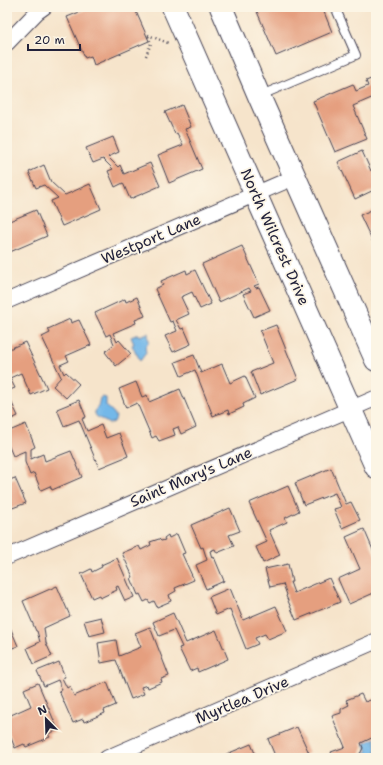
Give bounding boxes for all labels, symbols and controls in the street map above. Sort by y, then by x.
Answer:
scale bar [28,26,80,52]
text: 20 m [34,32,65,48]
street label: North Wilcrest Drive [236,165,314,309]
street label: Westport Lane [98,209,204,269]
street label: Saint Mary's Lane [127,442,255,512]
street label: Myrtlea Drive [192,671,292,729]
north arrow [26,699,66,739]
text: N [35,702,49,719]

